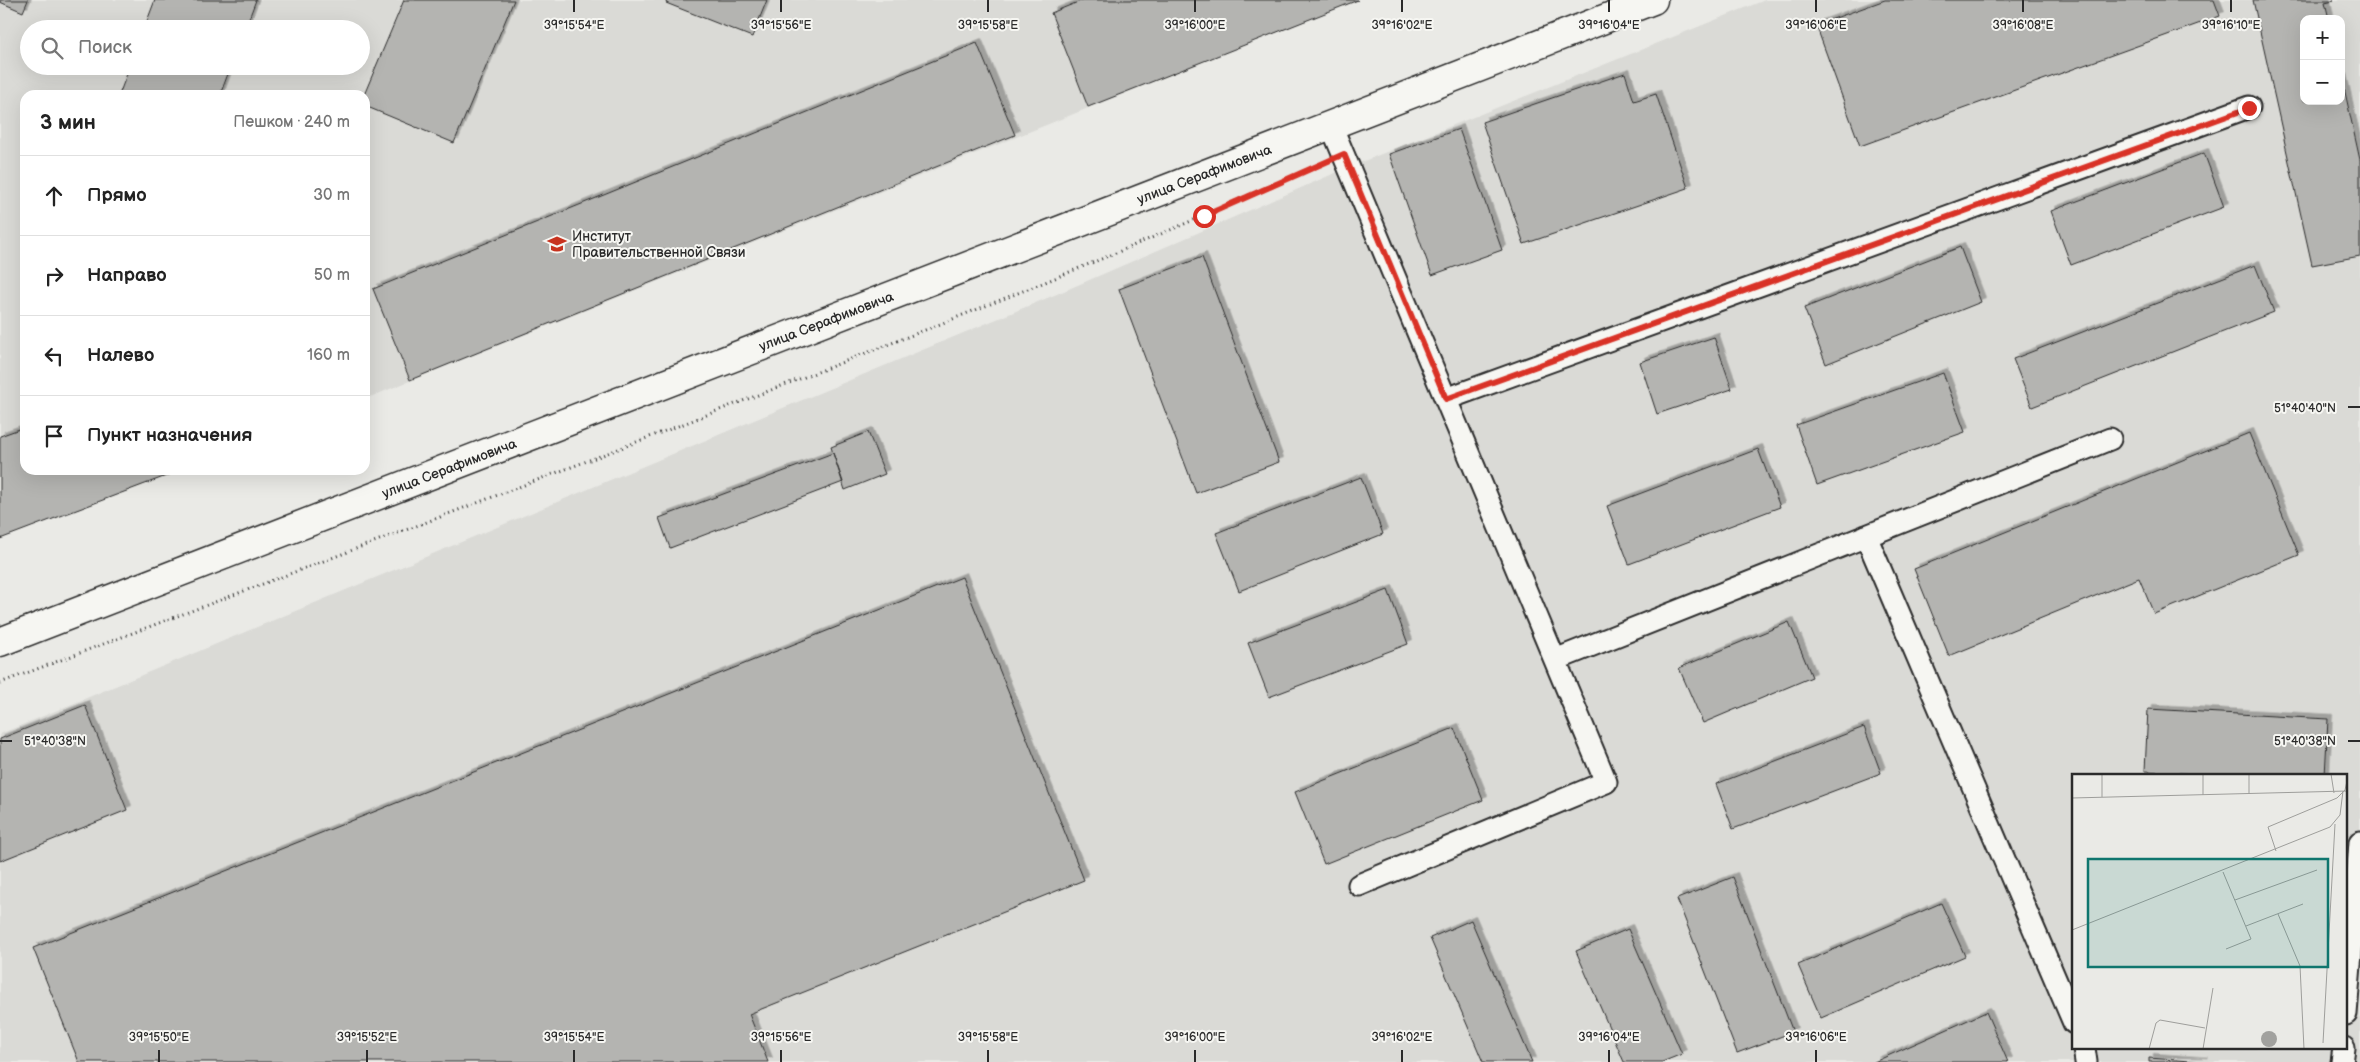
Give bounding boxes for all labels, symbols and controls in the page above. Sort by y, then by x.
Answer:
map controls [2300,15,2345,105]
button: + [2300,15,2345,60]
text: 39°15'54"E [544,18,604,33]
text: 39°15'56"E [751,18,811,33]
text: 39°15'58"E [958,18,1018,33]
text: 39°16'00"E [1164,18,1226,33]
text: 39°16'02"E [1371,18,1433,33]
text: 39°16'04"E [1578,18,1640,33]
text: 39°16'06"E [1785,18,1847,33]
text: 39°16'08"E [1993,18,2054,33]
text: 39°16'10"E [2202,18,2260,33]
search box [20,20,370,75]
icon: search [38,34,66,62]
text: Поиск [78,36,132,59]
button: − [2300,60,2345,105]
route end [2238,97,2261,120]
text: 3 мин [40,110,96,135]
text: Пешком · 240 m [233,113,350,132]
street label: улица Серафимовича [1135,141,1274,208]
icon: ahead [40,182,68,210]
text: Прямо [87,184,147,207]
text: 30 m [313,186,350,205]
route start [1193,205,1216,228]
place label: Институт Правительственной Связи [572,228,746,261]
school or university icon: Институт Правительственной Связи [546,233,568,255]
icon: right [40,262,68,290]
text: Направо [87,264,167,287]
text: 50 m [314,266,350,285]
street label: улица Серафимовича [757,288,896,355]
icon: left [40,342,68,370]
text: Налево [87,344,154,367]
text: 160 m [307,346,350,365]
text: 51°40'40"N [2274,401,2336,416]
icon: arrive [40,422,68,450]
text: Пункт назначения [87,424,252,447]
street label: улица Серафимовича [380,435,519,502]
text: 51°40'38"N [24,734,86,749]
text: 51°40'38"N [2274,734,2336,749]
inset map [2072,774,2348,1050]
text: 39°15'50"E [129,1030,189,1045]
text: 39°15'52"E [337,1030,397,1045]
text: 39°15'54"E [544,1030,604,1045]
text: 39°15'56"E [751,1030,811,1045]
text: 39°15'58"E [958,1030,1018,1045]
text: 39°16'00"E [1164,1030,1226,1045]
text: 39°16'02"E [1371,1030,1433,1045]
text: 39°16'04"E [1578,1030,1640,1045]
text: 39°16'06"E [1785,1030,1847,1045]

